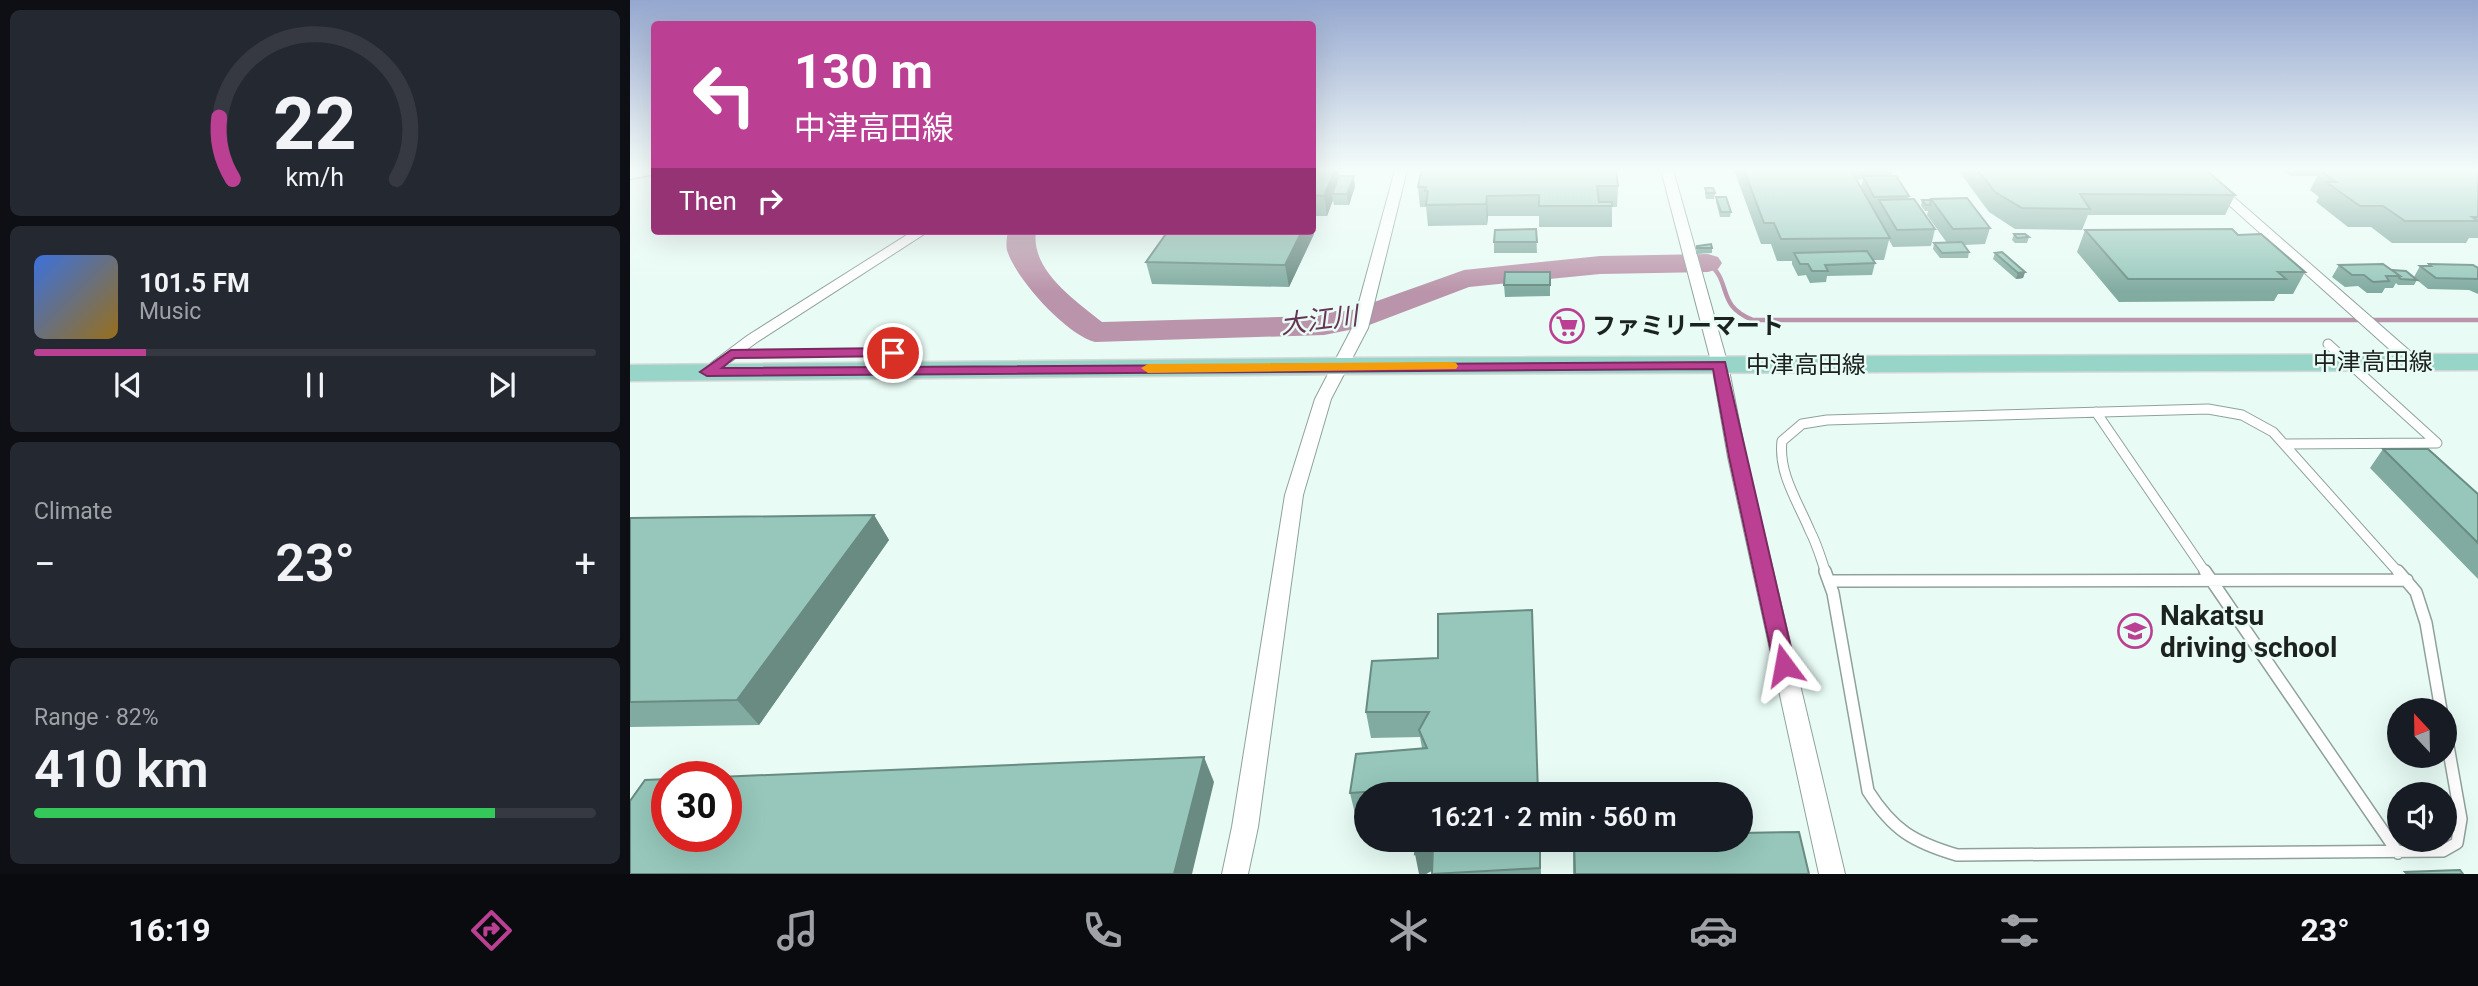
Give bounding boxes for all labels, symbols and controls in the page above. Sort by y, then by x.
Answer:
text: 130 m [794,43,933,100]
icon: left [679,49,770,140]
text: 22 [273,81,357,167]
text: 中津高田線 [794,109,954,147]
text: km/h [286,163,344,192]
icon: right [751,182,789,220]
text: Then [679,186,737,216]
text: 101.5 FM [139,268,250,298]
text: Music [139,298,201,325]
water label: 大江川 [1278,300,1363,340]
supermarket icon: ファミリーマート [1548,307,1586,345]
place label: ファミリーマート [1592,312,1784,340]
pin [863,323,923,383]
icon: arrive [874,334,912,372]
street label: 中津高田線 [2313,348,2433,376]
street label: 中津高田線 [1746,351,1866,379]
icon: previous [109,366,147,404]
icon: pause [296,366,334,404]
icon: next [483,366,521,404]
text: Climate [34,498,113,525]
text: 23° [275,533,355,594]
text: − [34,542,56,586]
text: + [574,542,596,586]
place label: Nakatsu driving school [2160,599,2337,664]
school or university icon: Nakatsu driving school [2116,612,2154,650]
position arrow [1747,628,1821,702]
north arrow [2387,698,2457,768]
map controls [2387,698,2457,852]
text: Range · 82% [34,704,159,731]
text: 410 km [34,739,209,800]
speed limit sign: 30 [651,761,742,852]
button: sound [2387,782,2457,852]
text: 16:21 · 2 min · 560 m [1430,802,1677,832]
icon: directions [467,906,516,955]
icon: music [773,906,822,955]
icon: phone [1078,906,1127,955]
icon: climate [1384,906,1433,955]
icon: car [1689,906,1738,955]
icon: filters [1995,906,2044,955]
text: 16:19 [128,911,211,949]
text: 23° [2300,911,2350,949]

